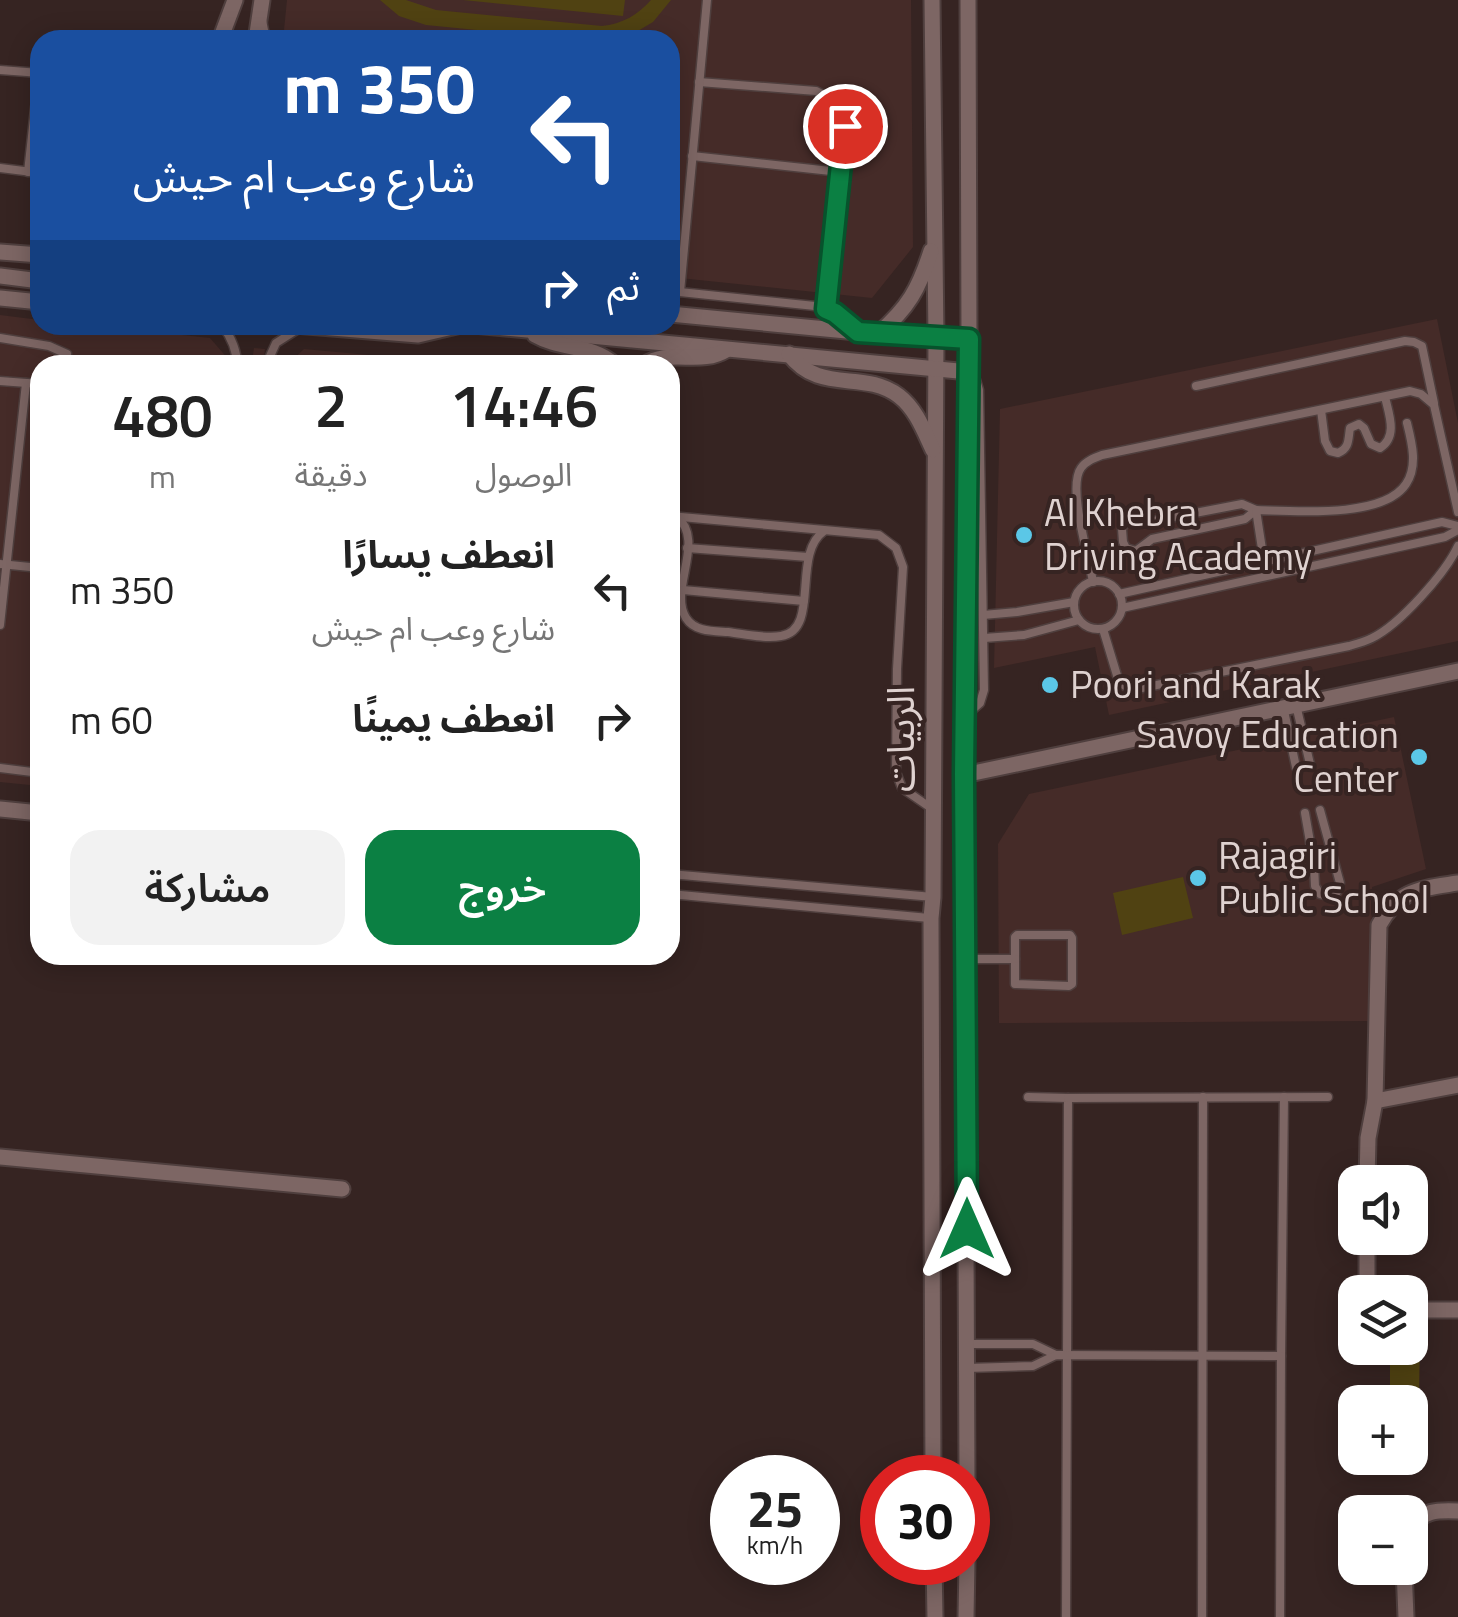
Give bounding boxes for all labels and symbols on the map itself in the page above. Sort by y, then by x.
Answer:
pin [803,84,888,169]
place label: Al Khebra Driving Academy [1044,483,1312,585]
marker: Al Khebra Driving Academy [1013,524,1035,546]
place label: Poori and Karak [1070,655,1321,713]
marker: Poori and Karak [1039,674,1061,696]
street label: الربيات [871,686,929,792]
place label: Savoy Education Center [1137,705,1399,807]
marker: Savoy Education Center [1408,746,1430,768]
place label: Rajagiri Public School [1218,826,1429,928]
marker: Rajagiri Public School [1187,867,1209,889]
position arrow [915,1177,1019,1281]
speed limit sign: 30 [860,1455,990,1585]

